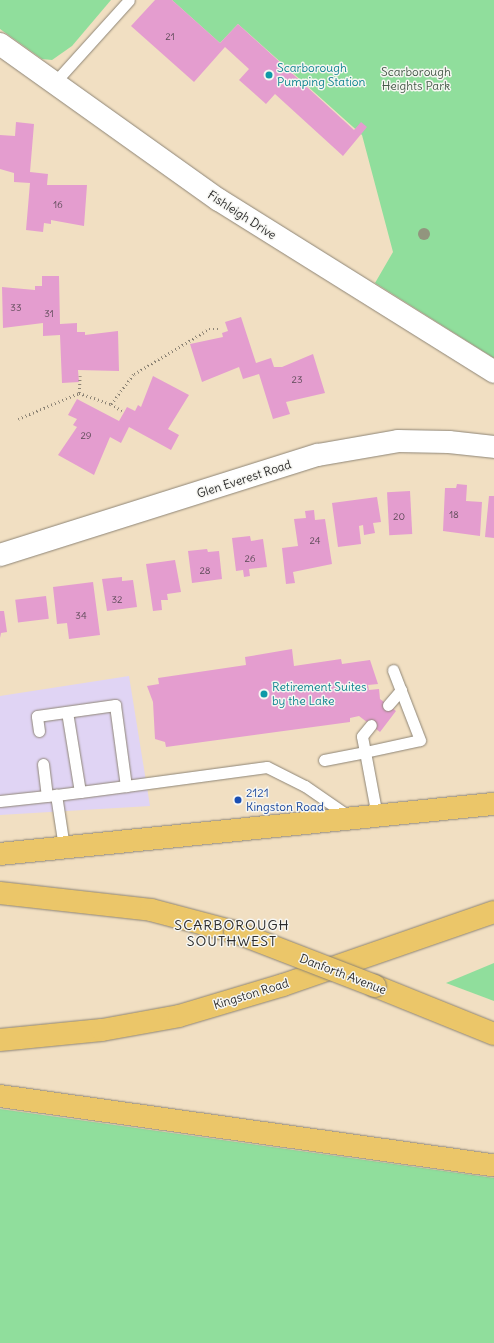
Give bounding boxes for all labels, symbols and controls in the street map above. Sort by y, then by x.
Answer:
house number: 21 [165,31,175,43]
place label: Scarborough Pumping Station [277,61,366,89]
park label: Scarborough Heights Park [381,65,451,93]
marker: Scarborough Pumping Station [264,70,274,80]
street label: Fishleigh Drive [205,188,279,242]
house number: 16 [53,199,63,211]
house number: 33 [10,302,22,314]
house number: 31 [44,308,54,320]
house number: 23 [291,374,303,386]
house number: 29 [80,430,92,442]
street label: Glen Everest Road [195,457,293,501]
house number: 18 [449,509,459,521]
house number: 20 [393,511,405,523]
house number: 24 [309,535,321,547]
house number: 26 [244,553,256,565]
house number: 28 [199,565,211,577]
house number: 32 [111,594,123,606]
house number: 34 [75,610,87,622]
place label: Retirement Suites by the Lake [272,680,367,708]
marker: Retirement Suites by the Lake [259,689,269,699]
place label: 2121 Kingston Road [246,786,324,814]
marker: 2121 Kingston Road [233,795,243,805]
district label: SCARBOROUGH SOUTHWEST [174,917,290,950]
street label: Danforth Avenue [298,951,388,997]
street label: Kingston Road [212,976,290,1012]

